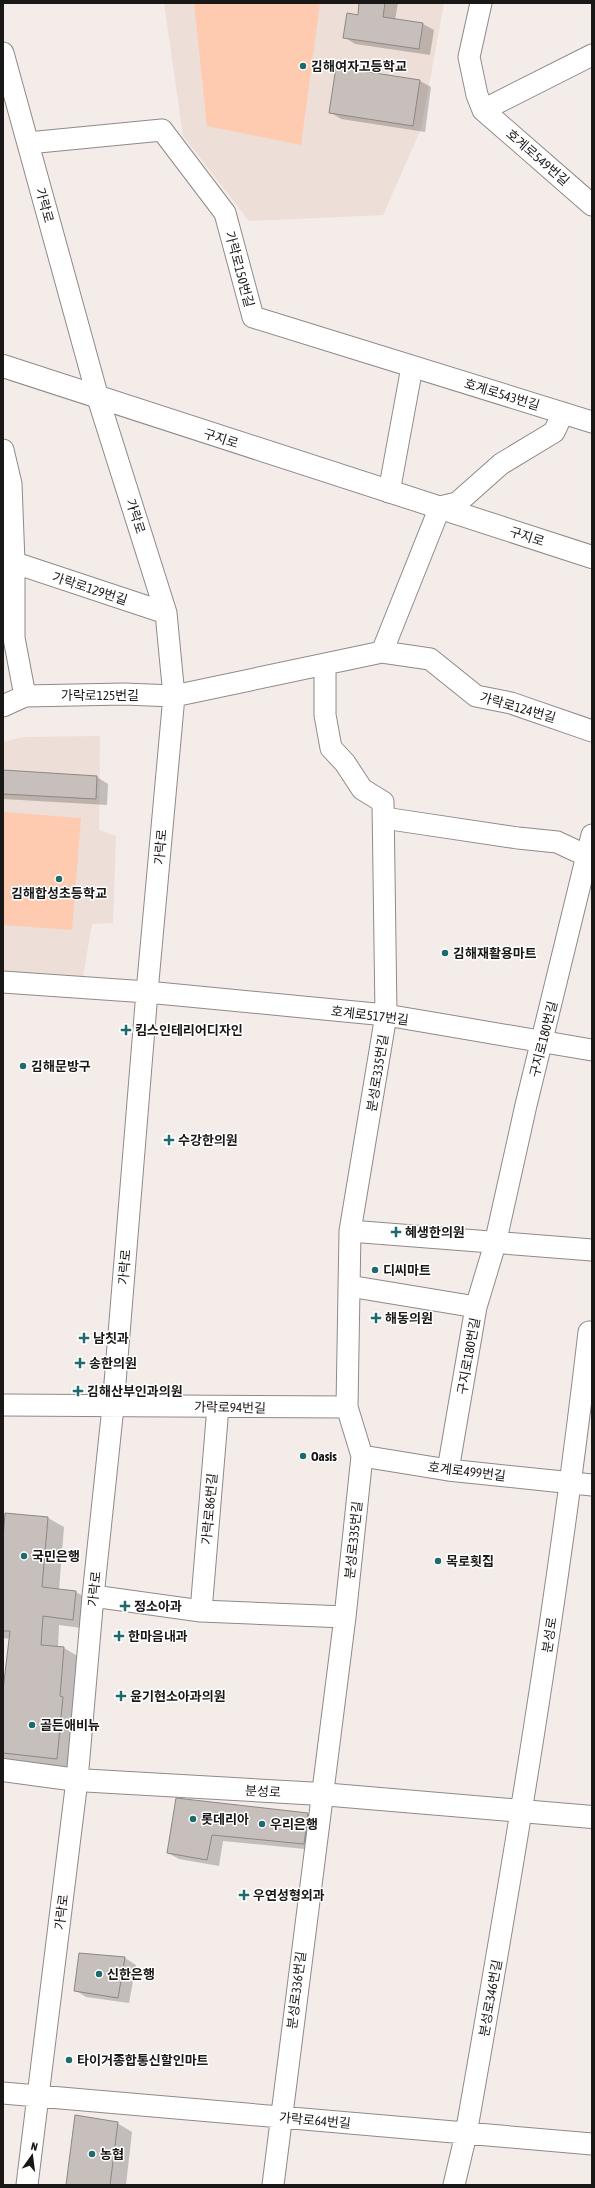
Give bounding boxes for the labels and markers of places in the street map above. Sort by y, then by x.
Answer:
place label: 김해여자고등학교 [311,59,407,74]
marker: 김해여자고등학교 [298,61,308,71]
marker: 김해합성초등학교 [54,874,64,884]
place label: 김해합성초등학교 [11,886,107,901]
place label: 김해재활용마트 [453,946,537,961]
marker: 김해재활용마트 [440,948,450,958]
place label: 킴스인테리어디자인 [135,1023,243,1038]
marker: 킴스인테리어디자인 [120,1024,132,1036]
place label: 김해문방구 [31,1059,91,1074]
marker: 김해문방구 [18,1061,28,1071]
place label: 수강한의원 [178,1133,238,1148]
marker: 수강한의원 [163,1134,175,1146]
place label: 혜생한의원 [405,1225,465,1240]
marker: 혜생한의원 [390,1226,402,1238]
place label: 디씨마트 [383,1263,431,1278]
marker: 디씨마트 [370,1265,380,1275]
place label: 해동의원 [385,1311,433,1326]
marker: 해동의원 [370,1312,382,1324]
place label: 남칫과 [93,1331,129,1346]
marker: 남칫과 [78,1332,90,1344]
place label: 송한의원 [89,1356,137,1371]
marker: 송한의원 [74,1357,86,1369]
place label: 김해산부인과의원 [87,1384,183,1399]
marker: 김해산부인과의원 [72,1385,84,1397]
place label: Oasis [311,1449,337,1464]
marker: Oasis [298,1451,308,1461]
place label: 국민은행 [32,1549,80,1564]
marker: 국민은행 [19,1551,29,1561]
place label: 목로횟집 [446,1554,494,1569]
marker: 목로횟집 [433,1556,443,1566]
place label: 정소아과 [134,1599,182,1614]
marker: 정소아과 [119,1600,131,1612]
place label: 한마음내과 [128,1629,188,1644]
marker: 한마음내과 [113,1630,125,1642]
place label: 윤기현소아과의원 [130,1689,226,1704]
marker: 윤기현소아과의원 [115,1690,127,1702]
place label: 골든애비뉴 [40,1718,100,1733]
marker: 골든애비뉴 [27,1720,37,1730]
place label: 롯데리아 [201,1812,249,1827]
marker: 롯데리아 [188,1814,198,1824]
place label: 우리은행 [270,1817,318,1832]
marker: 우리은행 [257,1819,267,1829]
place label: 우연성형외과 [253,1888,325,1903]
marker: 우연성형외과 [238,1889,250,1901]
place label: 신한은행 [107,1967,155,1982]
marker: 신한은행 [94,1969,104,1979]
place label: 타이거종합통신할인마트 [77,2053,209,2068]
marker: 타이거종합통신할인마트 [64,2055,74,2065]
place label: 농협 [100,2147,124,2162]
marker: 농협 [87,2149,97,2159]

